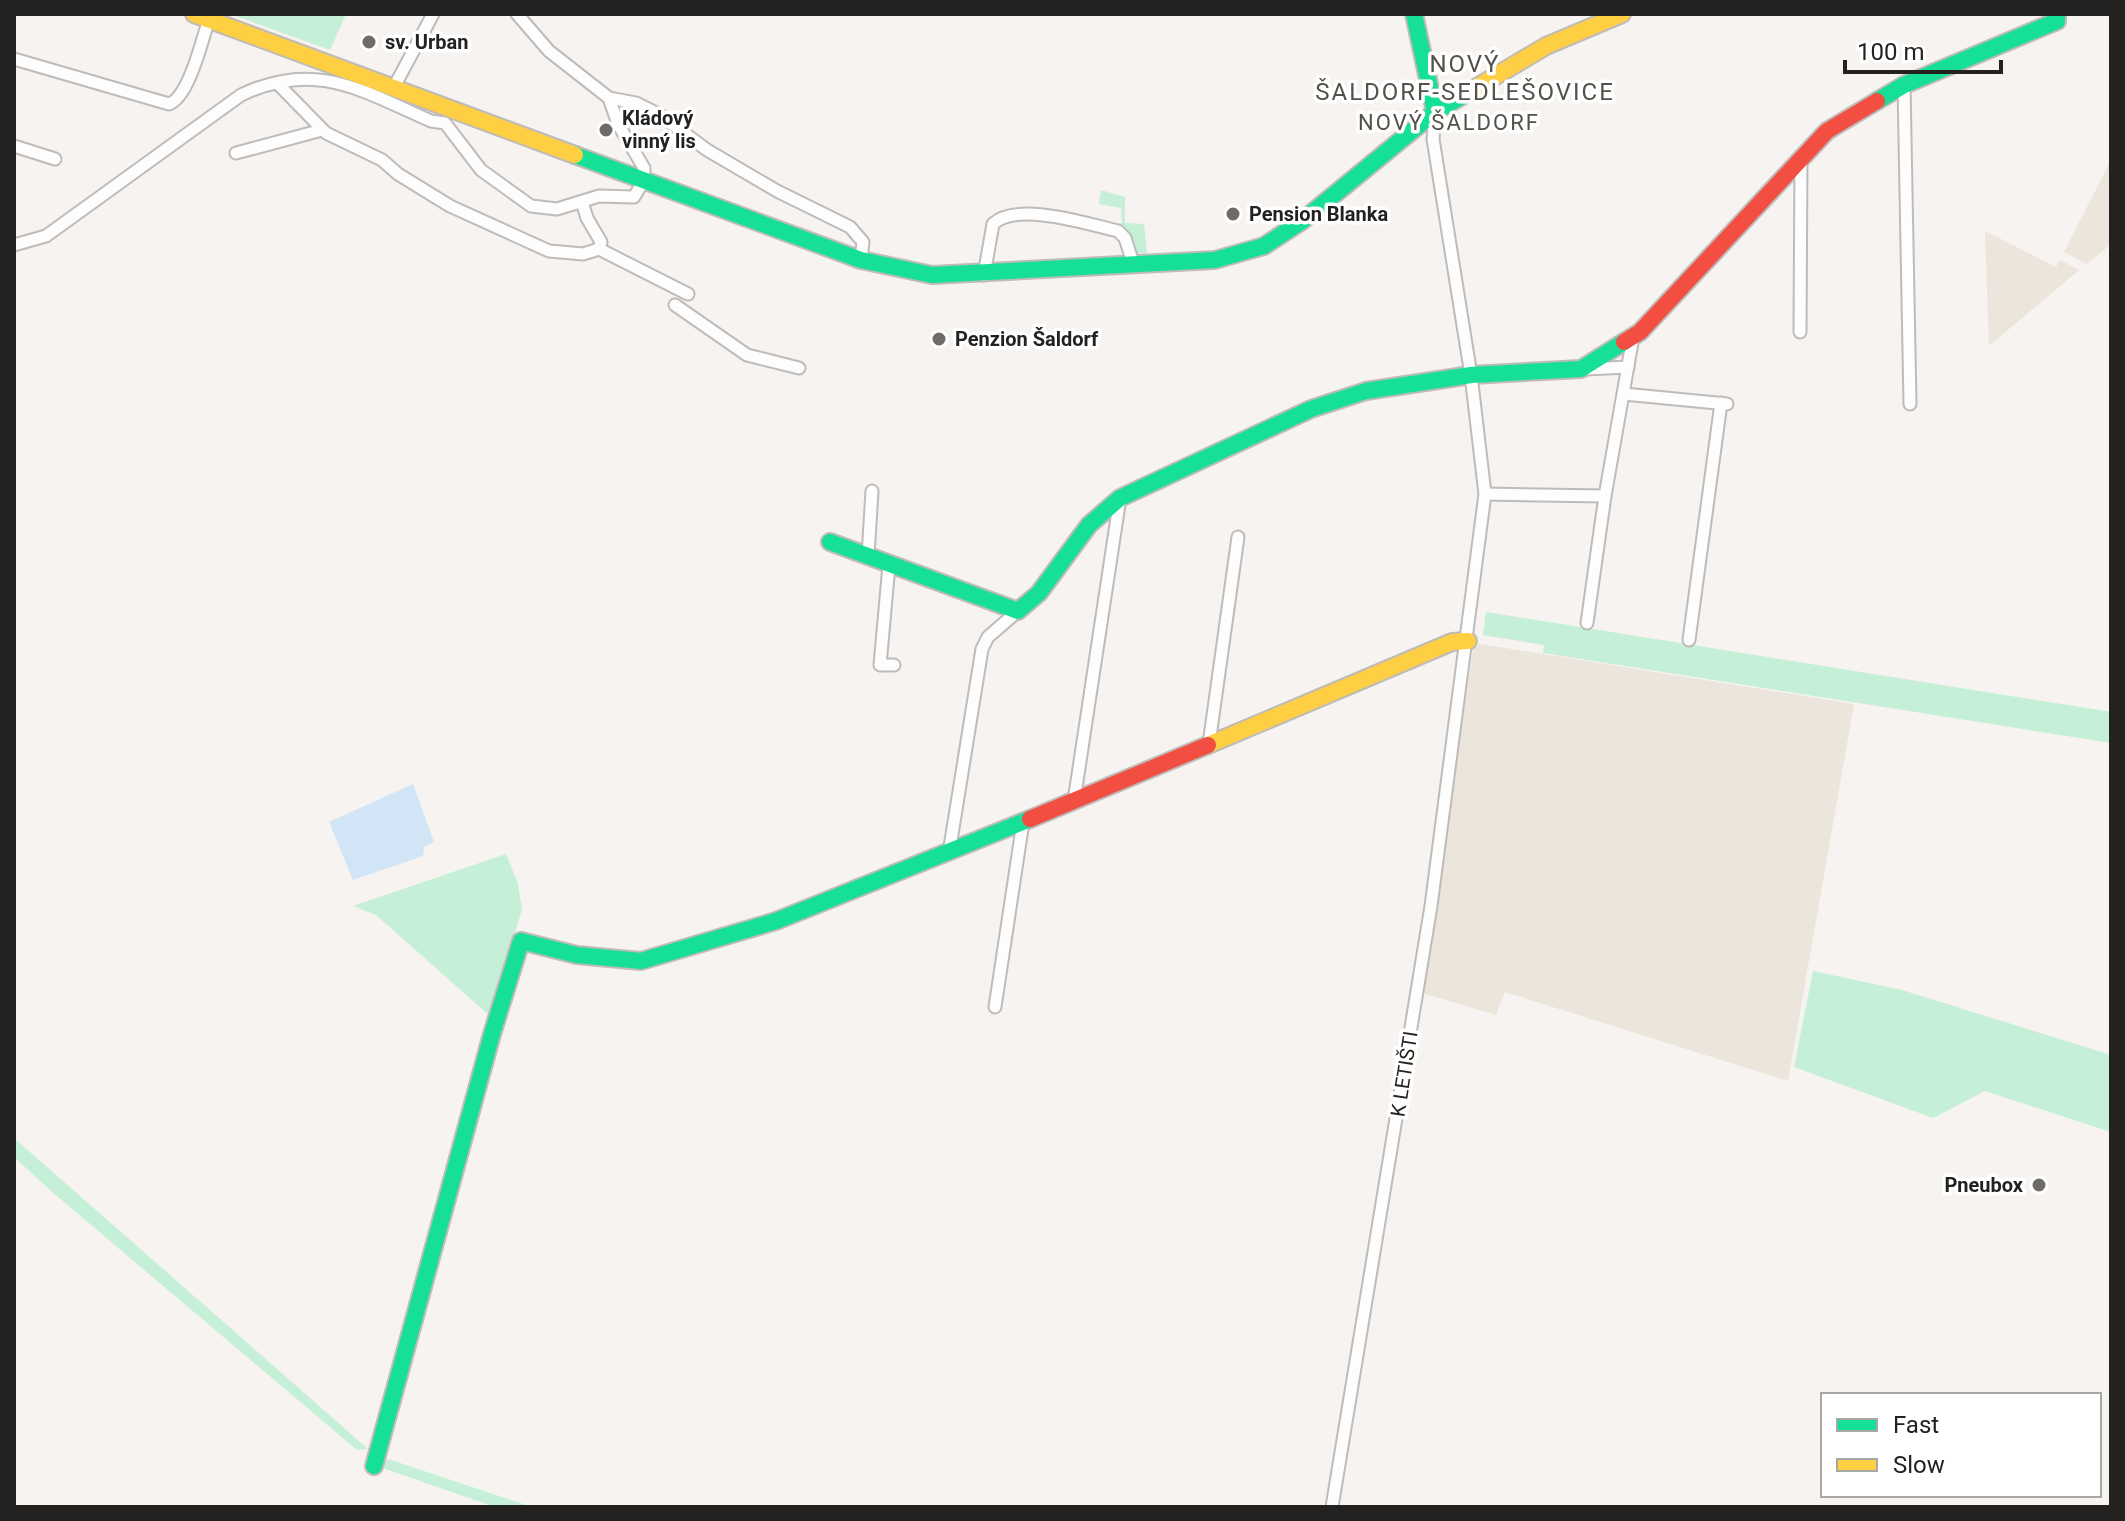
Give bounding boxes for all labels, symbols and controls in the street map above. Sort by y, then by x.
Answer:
scale bar [1845,24,2001,74]
place label: sv. Urban [385,30,468,54]
marker: sv. Urban [360,33,378,51]
text: 100 m [1857,38,1924,66]
district label: NOVÝ ŠALDORF-SEDLEŠOVICE [1315,50,1615,106]
place label: Kládový vinný lis [622,106,696,153]
district label: NOVÝ ŠALDORF [1358,109,1540,135]
marker: Kládový vinný lis [597,121,615,139]
place label: Pension Blanka [1249,202,1388,226]
marker: Pension Blanka [1224,205,1242,223]
place label: Penzion Šaldorf [955,327,1099,351]
marker: Penzion Šaldorf [930,330,948,348]
street label: K LETIŠTI [1385,1029,1423,1119]
place label: Pneubox [1944,1173,2024,1197]
marker: Pneubox [2030,1176,2048,1194]
legend [1821,1393,2101,1497]
text: Fast [1893,1411,1939,1439]
text: Slow [1893,1451,1945,1479]

